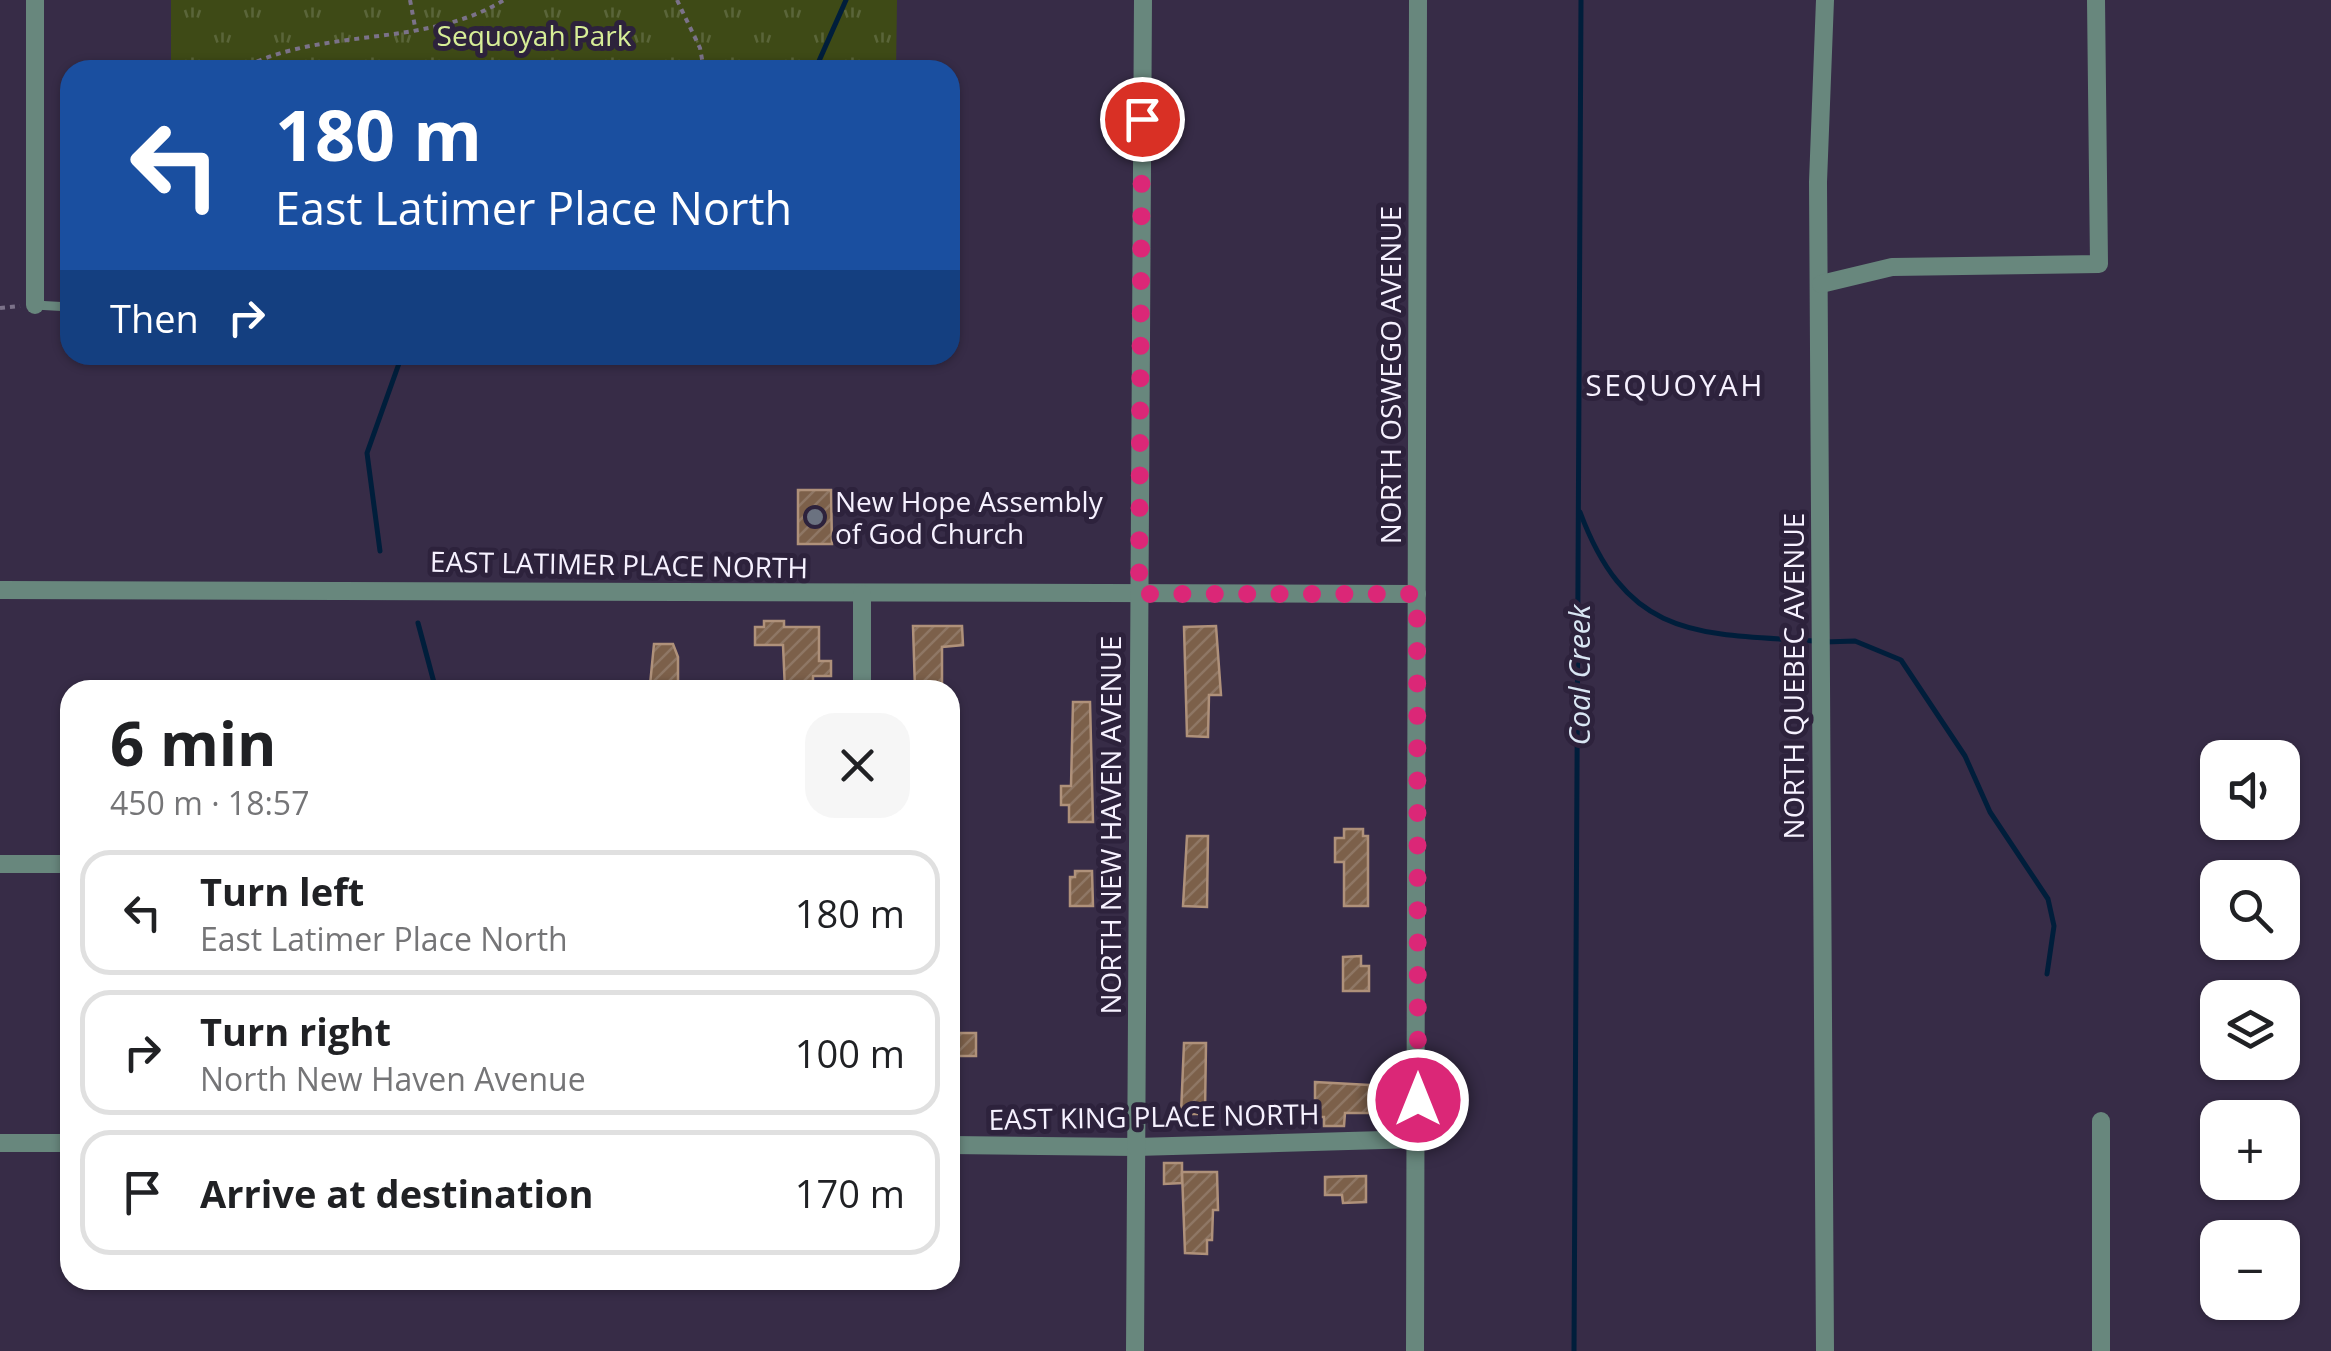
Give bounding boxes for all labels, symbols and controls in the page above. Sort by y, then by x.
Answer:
park label: Sequoyah Park [437,16,632,54]
pin [1100,77,1185,162]
text: 180 m [275,86,482,182]
icon: arrive [1115,92,1170,147]
icon: left [110,100,240,230]
text: East Latimer Place North [275,177,792,238]
street label: NORTH OSWEGO AVENUE [1371,206,1409,544]
icon: right [219,290,274,345]
text: Then [110,292,199,344]
district label: SEQUOYAH [1585,364,1765,405]
place label: New Hope Assembly of God Church [835,482,1104,552]
marker: New Hope Assembly of God Church [804,506,826,528]
street label: NORTH QUEBEC AVENUE [1774,513,1812,839]
street label: EAST LATIMER PLACE NORTH [430,542,808,586]
water label: Coal Creek [1558,603,1599,745]
street label: NORTH NEW HAVEN AVENUE [1091,635,1129,1015]
text: 6 min [110,702,277,784]
button: close [805,713,910,818]
map controls [2200,740,2300,1320]
button: sound [2200,740,2300,840]
text: 450 m · 18:57 [110,781,309,824]
button: search [2200,860,2300,960]
text: Turn left [200,865,364,917]
icon: left [115,885,170,940]
text: 180 m [795,887,905,939]
text: East Latimer Place North [200,917,568,960]
button: layers [2200,980,2300,1080]
text: Turn right [200,1005,391,1057]
icon: right [115,1025,170,1080]
text: 100 m [795,1027,905,1079]
position arrow [1366,1048,1470,1152]
text: North New Haven Avenue [200,1057,586,1100]
street label: EAST KING PLACE NORTH [988,1094,1320,1138]
button: + [2200,1100,2300,1200]
icon: arrive [115,1165,170,1220]
text: Arrive at destination [200,1167,594,1219]
text: 170 m [795,1167,905,1219]
button: − [2200,1220,2300,1320]

